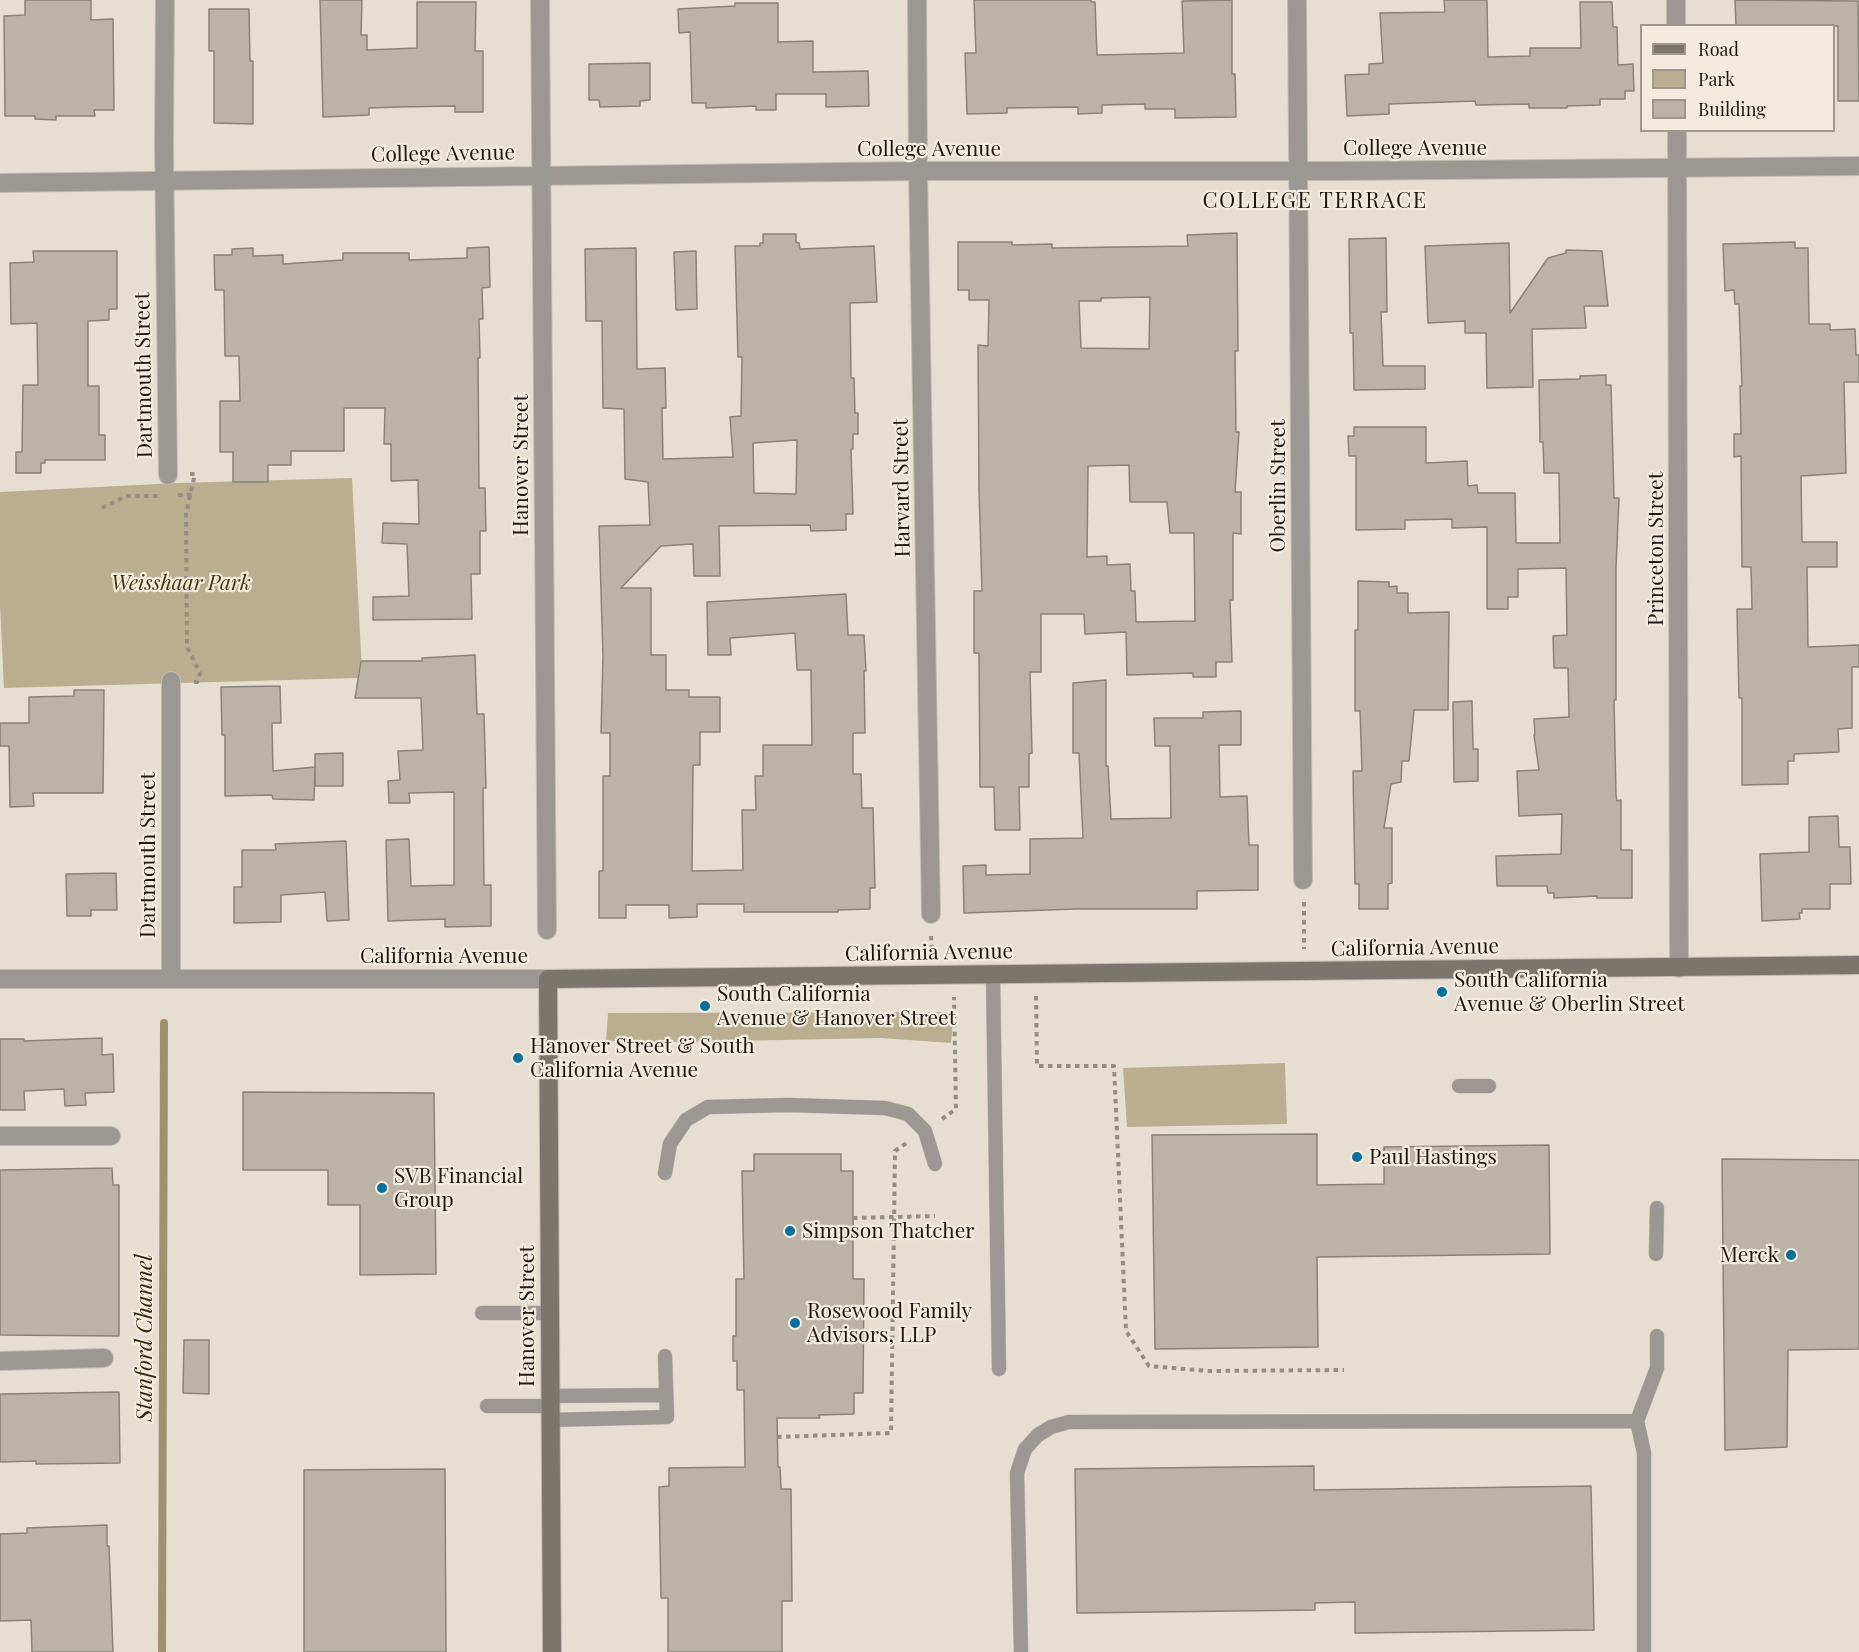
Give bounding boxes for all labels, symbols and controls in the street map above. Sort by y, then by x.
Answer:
legend [1640,24,1835,132]
text: Road [1698,37,1739,61]
text: Park [1698,67,1735,91]
text: Building [1698,97,1766,121]
street label: College Avenue [1343,135,1487,161]
street label: College Avenue [857,136,1001,162]
street label: College Avenue [371,140,515,168]
district label: COLLEGE TERRACE [1202,188,1428,214]
street label: Dartmouth Street [130,292,158,458]
street label: Hanover Street [508,394,534,536]
street label: Harvard Street [888,418,916,558]
street label: Oberlin Street [1265,419,1291,553]
street label: Princeton Street [1643,472,1669,626]
park label: Weisshaar Park [111,570,251,596]
street label: Dartmouth Street [135,772,161,938]
street label: California Avenue [1331,934,1499,962]
street label: California Avenue [845,939,1013,967]
street label: California Avenue [360,943,528,969]
place label: South California Avenue & Oberlin Street [1454,967,1685,1017]
place label: South California Avenue & Hanover Street [717,981,956,1031]
marker: South California Avenue & Oberlin Street [1435,985,1449,999]
marker: South California Avenue & Hanover Street [698,999,712,1013]
place label: Hanover Street & South California Avenue [530,1033,755,1083]
marker: Hanover Street & South California Avenue [511,1051,525,1065]
place label: Paul Hastings [1369,1144,1497,1170]
marker: Paul Hastings [1350,1150,1364,1164]
place label: SVB Financial Group [394,1163,523,1213]
marker: SVB Financial Group [375,1181,389,1195]
place label: Simpson Thatcher [802,1218,975,1244]
marker: Simpson Thatcher [783,1224,797,1238]
place label: Merck [1720,1242,1779,1268]
street label: Hanover Street [514,1245,540,1387]
marker: Merck [1784,1248,1798,1262]
water label: Stanford Channel [132,1254,158,1422]
place label: Rosewood Family Advisors, LLP [807,1298,972,1348]
marker: Rosewood Family Advisors, LLP [788,1316,802,1330]

